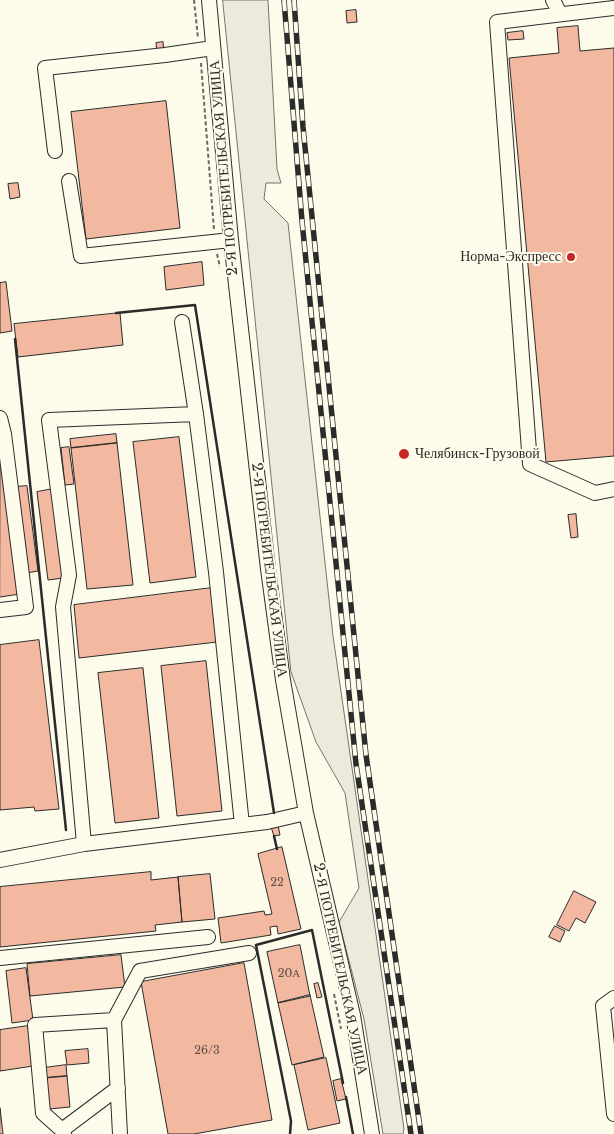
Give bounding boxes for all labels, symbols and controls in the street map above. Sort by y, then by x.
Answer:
street label: 2-Я ПОТРЕБИТЕЛЬСКАЯ УЛИЦА [206,60,242,276]
place label: Норма-Экспресс [460,249,561,265]
marker: Норма-Экспресс [565,251,577,263]
place label: Челябинск-Грузовой [415,446,540,462]
marker: Челябинск-Грузовой [397,447,411,461]
street label: 2-Я ПОТРЕБИТЕЛЬСКАЯ УЛИЦА [247,462,291,678]
street label: 2-Я ПОТРЕБИТЕЛЬСКАЯ УЛИЦА [309,862,371,1076]
house number: 22 [270,876,284,890]
house number: 20А [278,967,300,981]
house number: 26/3 [194,1044,220,1058]

